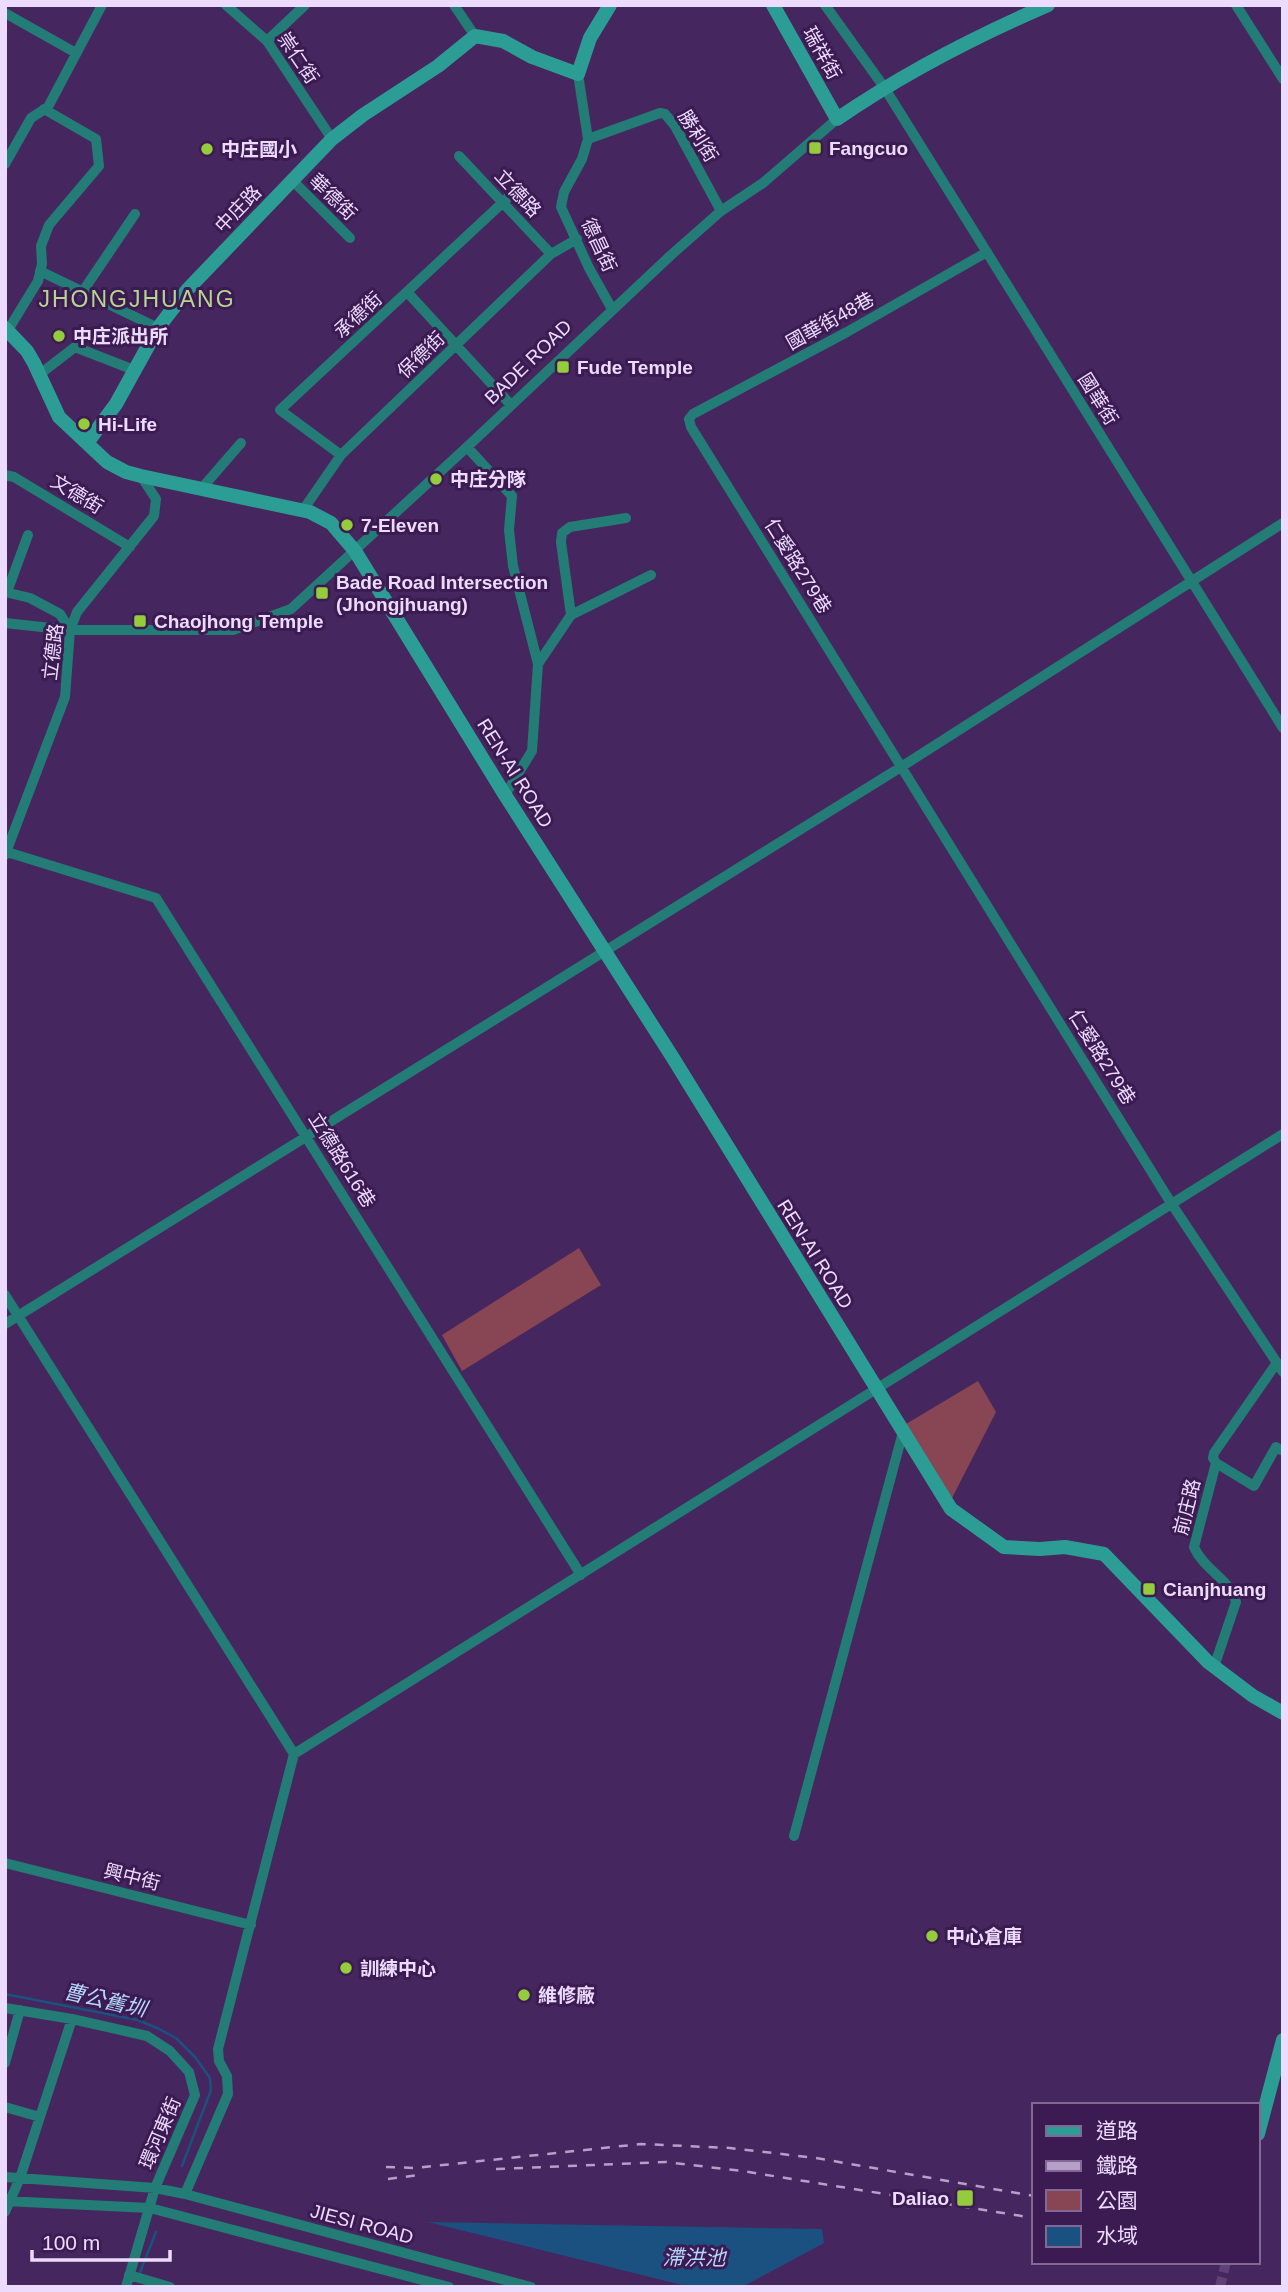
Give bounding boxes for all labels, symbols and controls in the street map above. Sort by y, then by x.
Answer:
street label: 瑞祥街 [799,23,845,83]
street label: 崇仁街 [273,28,323,88]
street label: 勝利街 [674,106,722,166]
place label: Fangcuo [829,138,908,159]
place label: 中庄國小 [221,139,297,160]
marker: Fangcuo [807,140,823,156]
marker: 中庄國小 [199,141,215,157]
street label: 立德路 [491,165,545,221]
street label: 華德街 [305,170,361,224]
street label: 中庄路 [211,181,265,237]
street label: 德昌街 [577,215,621,275]
district label: JHONGJHUANG [38,286,236,312]
street label: 承德街 [330,288,386,342]
street label: 國華街48巷 [782,288,878,354]
street label: BADE ROAD [480,316,576,408]
place label: 中庄派出所 [73,326,168,347]
marker: 中庄派出所 [51,328,67,344]
street label: 保德街 [393,328,449,382]
place label: Fude Temple [577,357,693,378]
marker: Fude Temple [555,359,571,375]
street label: 國華街 [1074,369,1122,429]
place label: Hi-Life [98,414,157,435]
marker: Hi-Life [76,416,92,432]
place label: 中庄分隊 [450,469,526,490]
street label: 文德街 [47,470,107,518]
marker: 中庄分隊 [428,471,444,487]
place label: 7-Eleven [361,515,439,536]
street label: 仁愛路279巷 [761,515,835,617]
marker: 7-Eleven [339,517,355,533]
place label: Bade Road Intersection (Jhongjhuang) [336,572,548,615]
marker: Bade Road Intersection (Jhongjhuang) [314,585,330,601]
place label: Chaojhong Temple [154,611,324,632]
marker: Chaojhong Temple [132,613,148,629]
street label: 立德路 [39,622,67,682]
street label: REN-AI ROAD [473,715,557,831]
street label: 仁愛路279巷 [1065,1006,1139,1108]
street label: 立德路616巷 [305,1109,379,1211]
street label: REN-AI ROAD [773,1196,857,1312]
street label: 前庄路 [1170,1477,1204,1537]
place label: Cianjhuang [1163,1579,1266,1600]
marker: Cianjhuang [1141,1581,1157,1597]
street label: 興中街 [102,1860,162,1894]
place label: 中心倉庫 [946,1926,1022,1947]
marker: 中心倉庫 [924,1928,940,1944]
place label: 訓練中心 [360,1958,436,1979]
marker: 訓練中心 [338,1960,354,1976]
water label: 曹公舊圳 [61,1979,151,2021]
place label: 維修廠 [538,1985,595,2006]
marker: 維修廠 [516,1987,532,2003]
street label: 環河東街 [135,2094,185,2172]
legend [1032,2103,1260,2264]
text: 道路 [1096,2119,1138,2142]
text: 鐵路 [1096,2154,1138,2177]
place label: Daliao [892,2188,949,2209]
marker: Daliao [955,2188,975,2208]
text: 公園 [1096,2189,1138,2212]
street label: JIESI ROAD [308,2200,416,2248]
scale bar [32,2218,170,2262]
text: 水域 [1096,2224,1138,2247]
text: 100 m [42,2231,100,2254]
water label: 滯洪池 [663,2246,727,2269]

